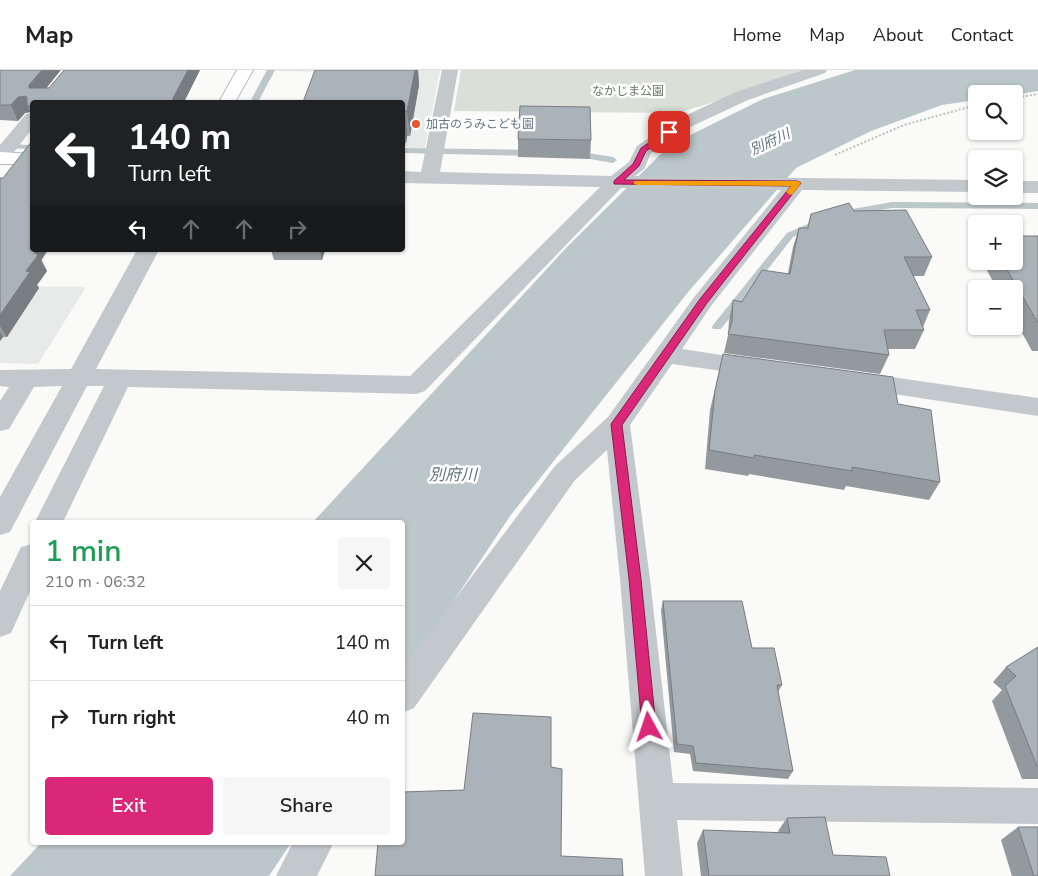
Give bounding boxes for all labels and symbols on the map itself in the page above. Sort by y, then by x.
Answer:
park label: なかじま公園 [592,83,664,99]
pin [648,111,690,153]
place label: 加古のうみこども園 [426,116,534,132]
marker: 加古のうみこども園 [410,118,422,130]
water label: 別府川 [747,124,795,159]
water label: 別府川 [429,464,479,486]
position arrow [622,700,674,752]

